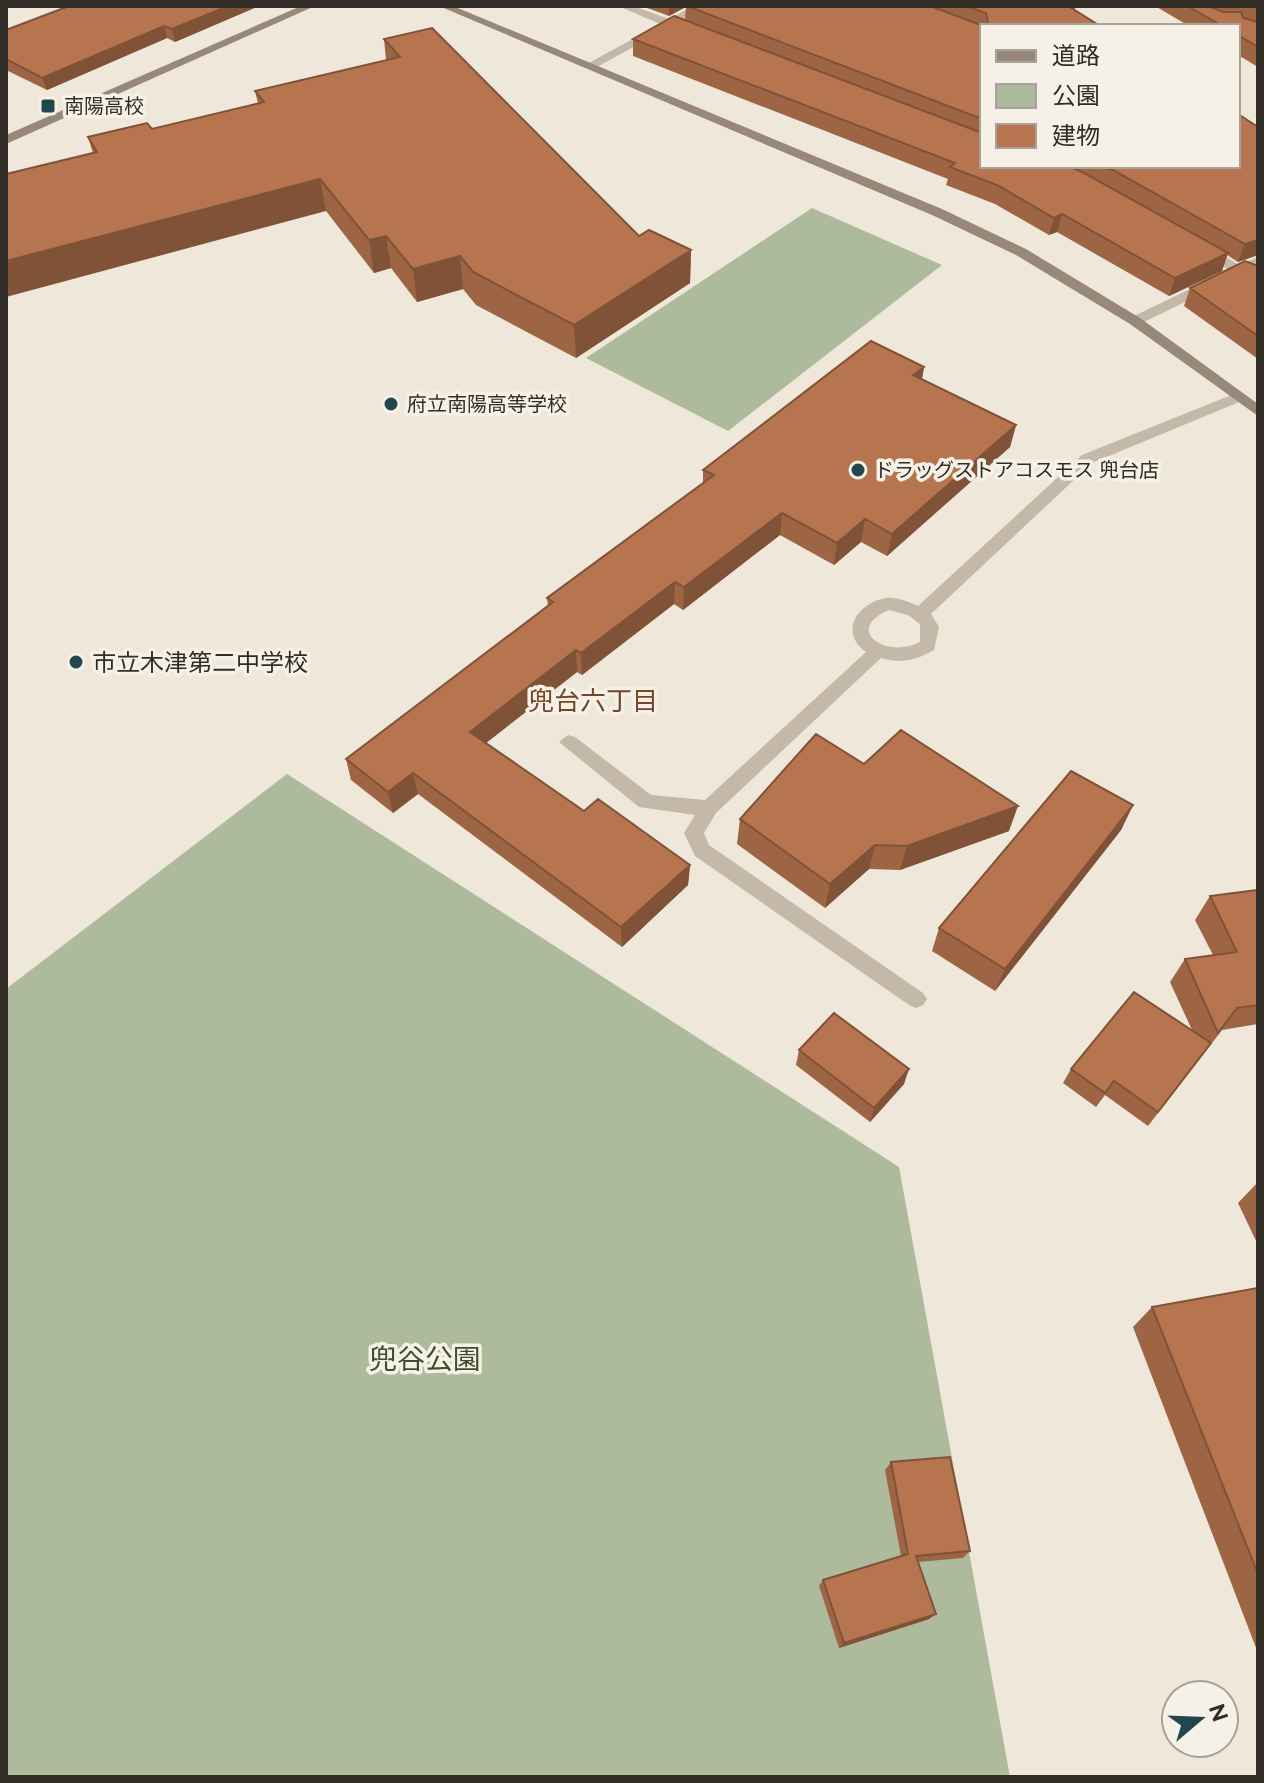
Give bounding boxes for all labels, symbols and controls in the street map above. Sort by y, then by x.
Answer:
legend [980,24,1240,168]
text: 道路 [1052,41,1100,70]
text: 公園 [1052,81,1100,110]
place label: 南陽高校 [64,94,144,118]
marker: 南陽高校 [39,97,57,115]
text: 建物 [1052,121,1100,150]
place label: 府立南陽高等学校 [407,392,567,416]
marker: 府立南陽高等学校 [382,395,400,413]
place label: ドラッグストアコスモス 兜台店 [874,458,1159,482]
marker: ドラッグストアコスモス 兜台店 [849,461,867,479]
place label: 市立木津第二中学校 [92,648,308,677]
marker: 市立木津第二中学校 [67,653,85,671]
district label: 兜台六丁目 [528,686,658,716]
park label: 兜谷公園 [369,1343,481,1376]
north arrow [1160,1679,1240,1759]
text: N [1204,1700,1234,1725]

